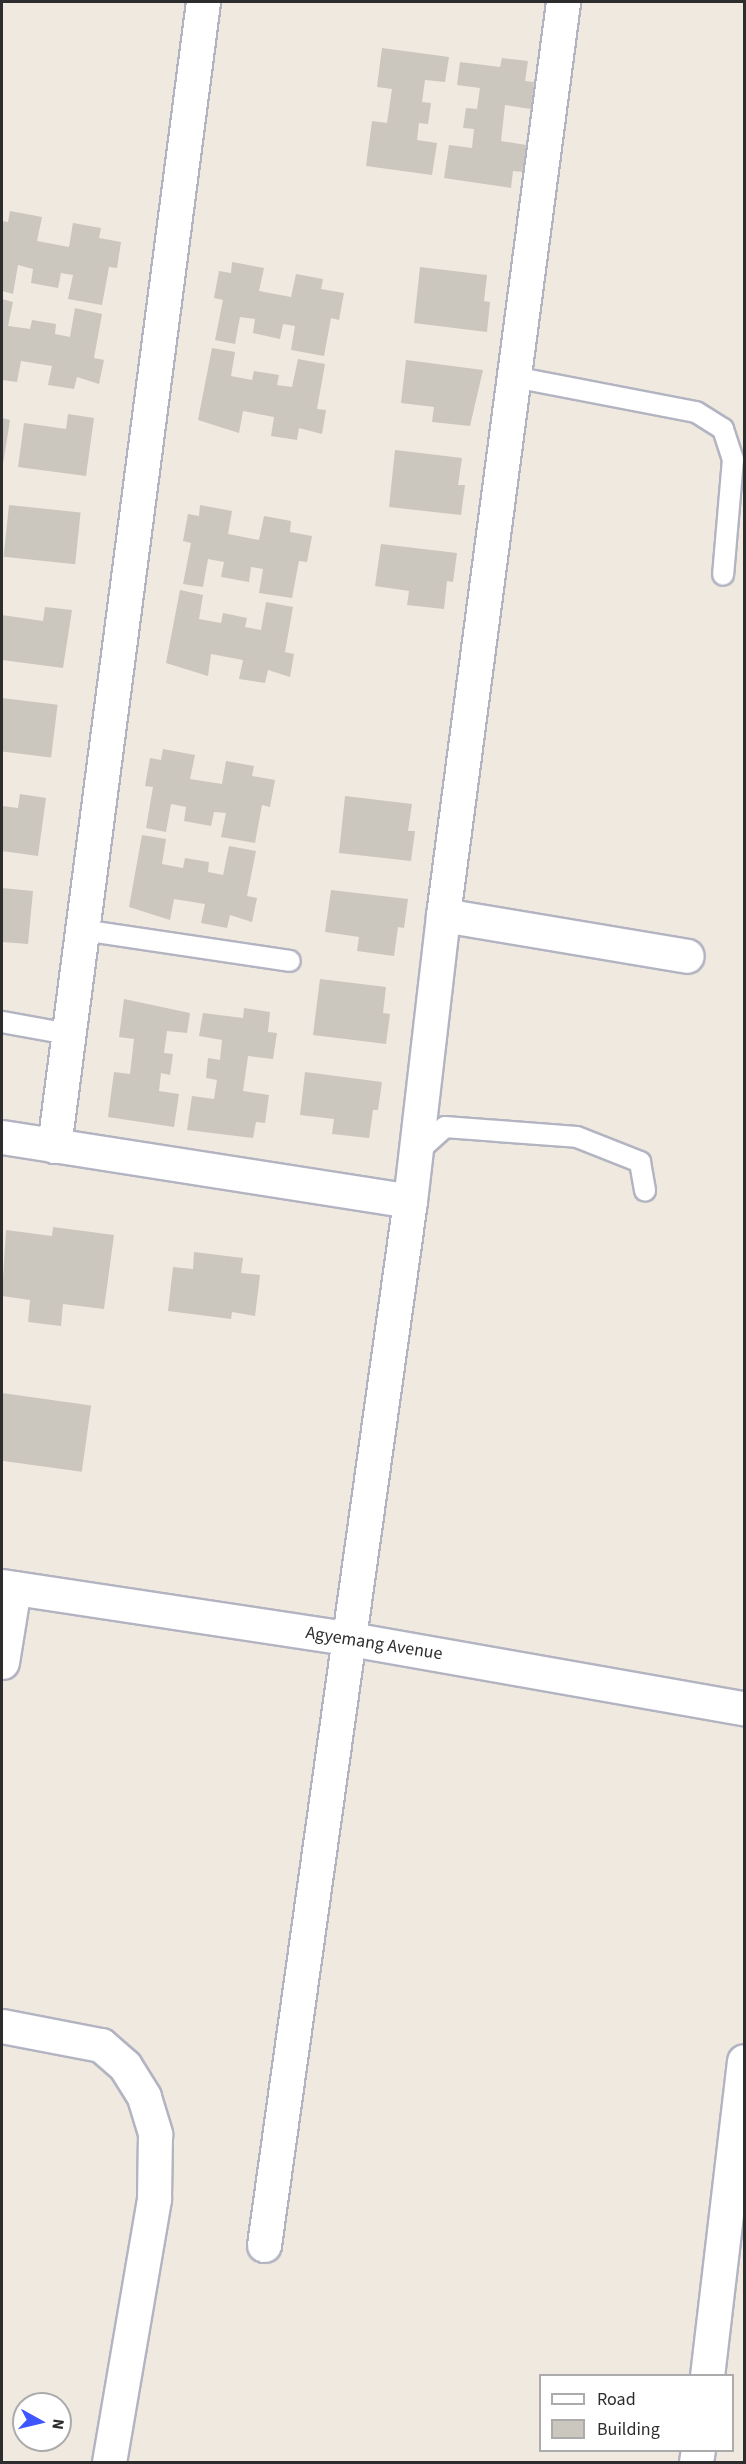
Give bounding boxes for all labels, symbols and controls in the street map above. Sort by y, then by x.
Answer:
street label: Agyemang Avenue [304,1623,444,1665]
legend [539,2374,734,2452]
text: Road [597,2387,636,2412]
north arrow [12,2392,72,2452]
text: N [46,2417,69,2431]
text: Building [597,2417,660,2442]

